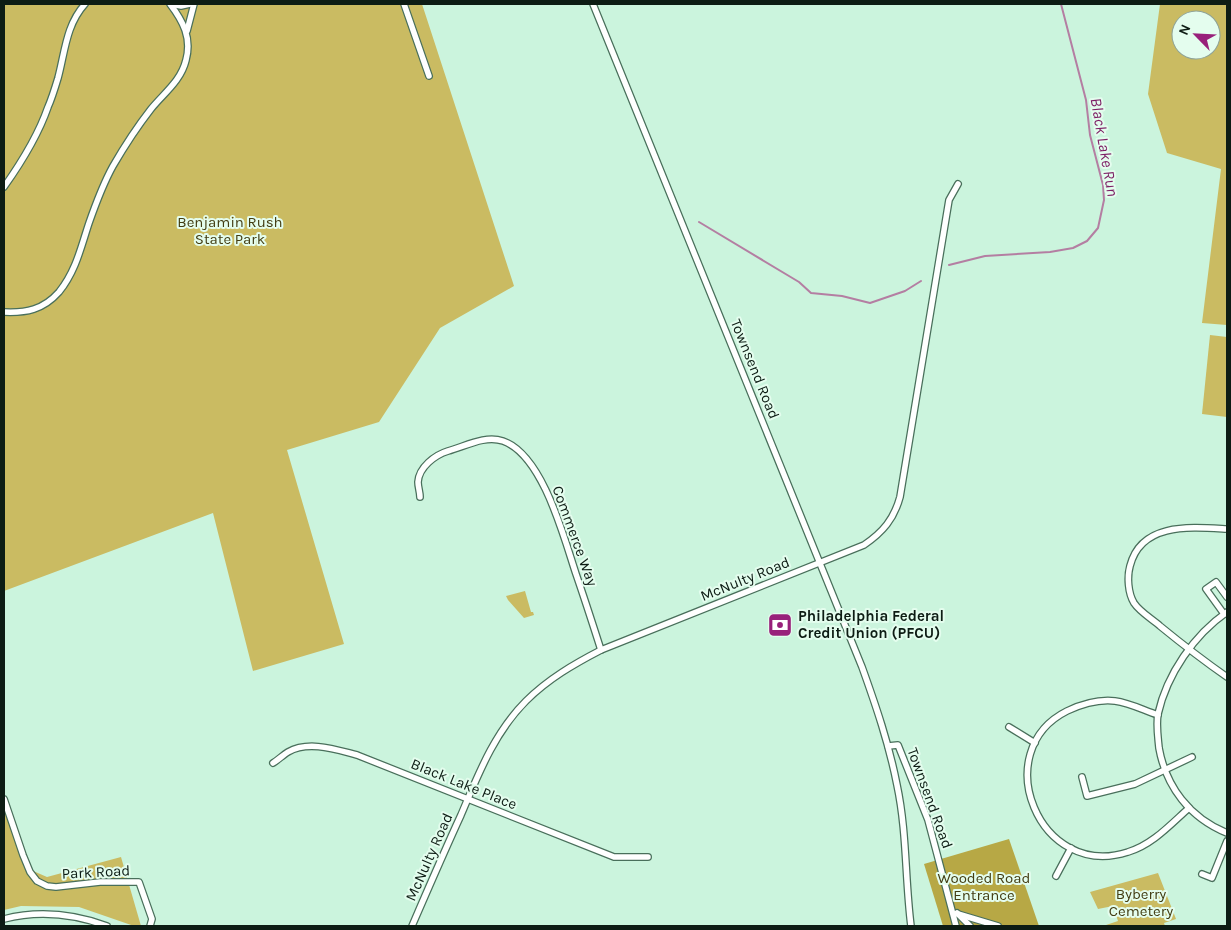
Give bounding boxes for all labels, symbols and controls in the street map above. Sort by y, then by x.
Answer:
north arrow [1171,10,1221,60]
text: N [1175,22,1194,38]
water label: Black Lake Run [1086,96,1123,198]
park label: Benjamin Rush State Park [177,213,283,248]
street label: Townsend Road [727,316,783,422]
street label: Commerce Way [548,483,602,589]
street label: McNulty Road [698,553,792,605]
place label: Philadelphia Federal Credit Union (PFCU) [798,607,944,642]
bank icon: Philadelphia Federal Credit Union (PFCU) [767,612,793,638]
street label: Townsend Road [903,745,957,851]
street label: Black Lake Place [408,755,520,813]
street label: McNulty Road [402,810,456,904]
street label: Park Road [61,861,131,883]
park label: Wooded Road Entrance [938,869,1030,904]
park label: Byberry Cemetery [1109,885,1173,920]

